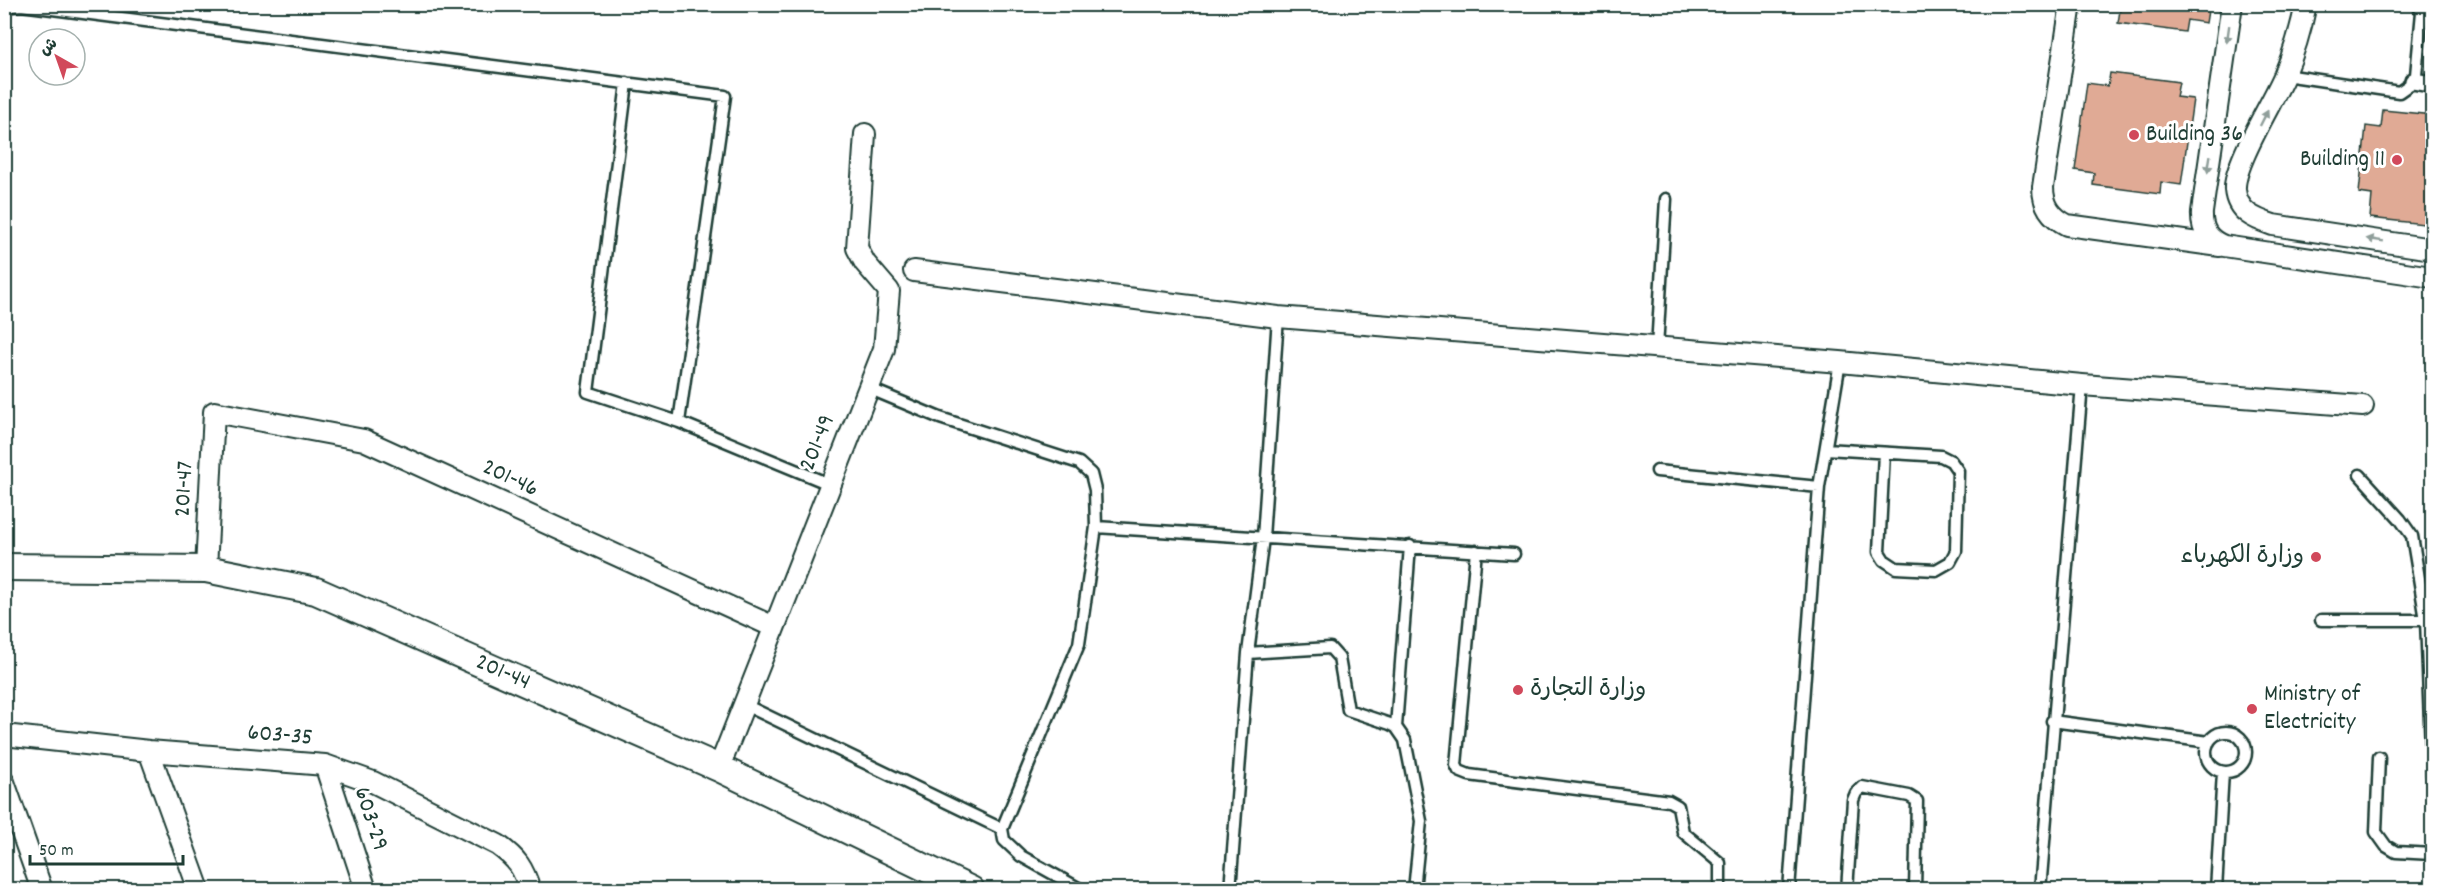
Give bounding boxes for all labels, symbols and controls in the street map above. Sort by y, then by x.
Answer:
one-way arrow [2224,25,2233,44]
north arrow [27,27,87,87]
text: ش [35,33,63,62]
one-way arrow [2259,110,2268,127]
place label: Building 36 [2146,118,2243,152]
marker: Building 36 [2127,128,2141,142]
place label: Building 11 [2300,143,2385,177]
marker: Building 11 [2390,153,2404,167]
one-way arrow [2204,154,2213,173]
one-way arrow [2365,236,2384,245]
street label: 201-49 [791,410,845,476]
street label: 201-46 [476,451,544,507]
street label: 201-47 [167,460,203,518]
place label: وزارة الكهرباء [2180,540,2304,574]
marker: وزارة الكهرباء [2309,550,2323,564]
street label: 201-44 [470,646,536,700]
place label: وزارة التجارة [1530,673,1646,707]
place label: Ministry of Electricity [2264,678,2361,740]
marker: وزارة التجارة [1511,683,1525,697]
marker: Ministry of Electricity [2245,702,2259,716]
street label: 603-35 [246,716,314,756]
street label: 603-29 [344,783,396,855]
scale bar [30,828,183,866]
text: 50 m [39,839,74,864]

